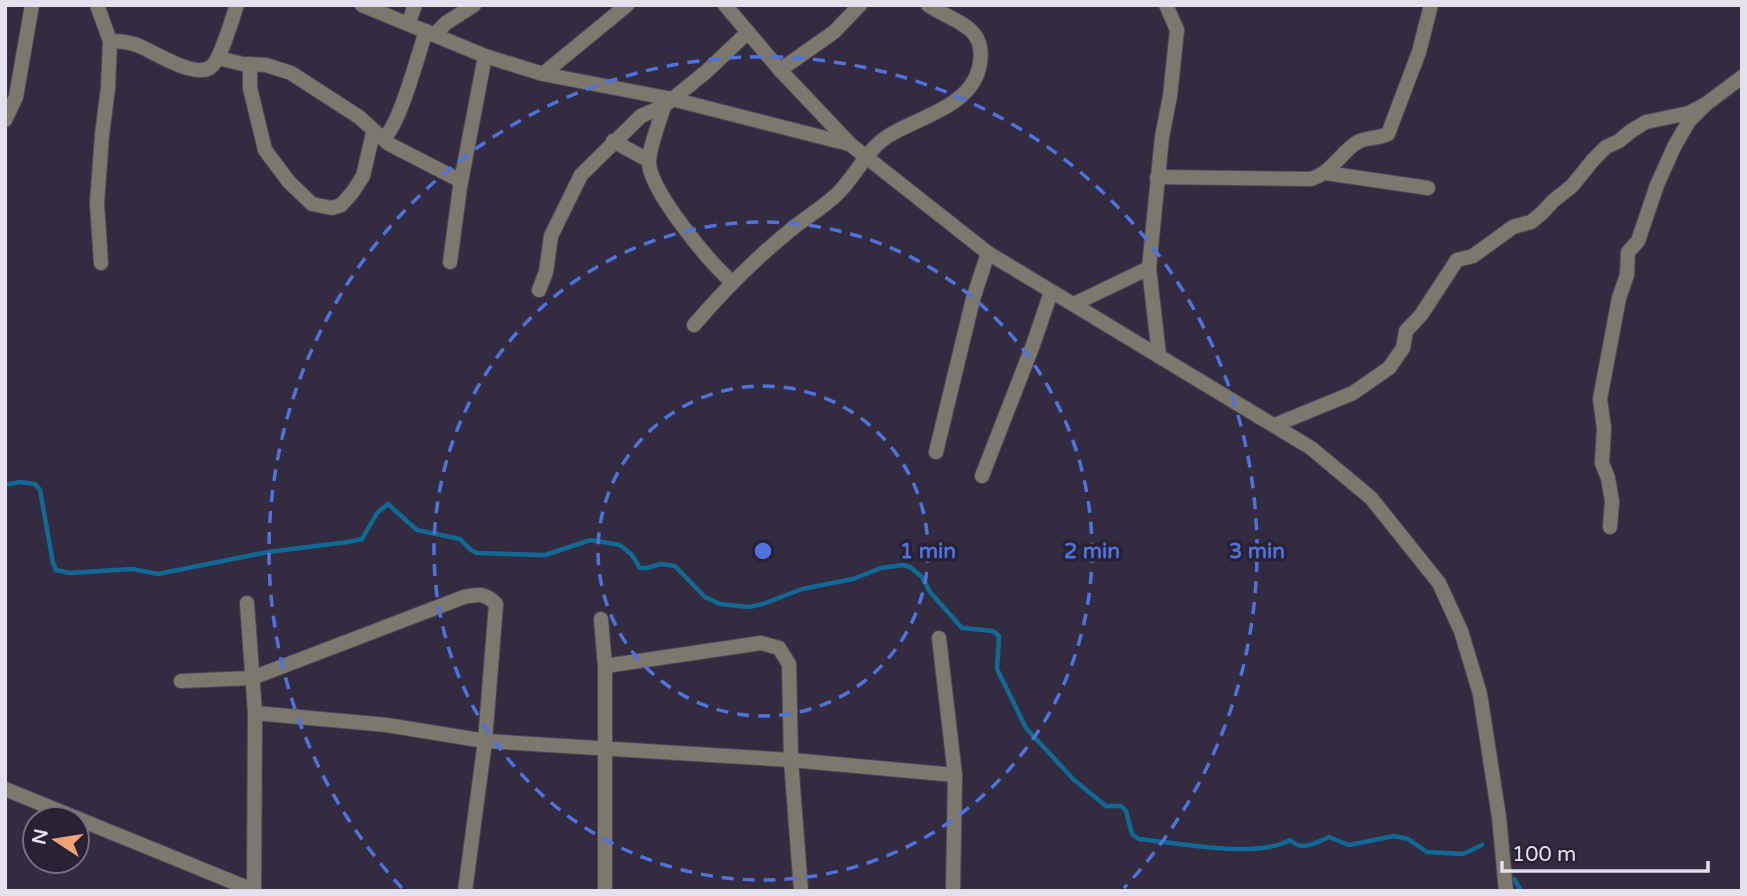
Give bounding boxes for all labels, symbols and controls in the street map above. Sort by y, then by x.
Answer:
centre of rings [751,539,775,563]
text: 1 min [900,539,956,564]
text: 2 min [1064,539,1120,564]
text: 3 min [1229,539,1285,564]
north arrow [21,805,91,875]
text: N [28,827,53,846]
scale bar [1502,830,1708,874]
text: 100 m [1512,842,1576,867]

